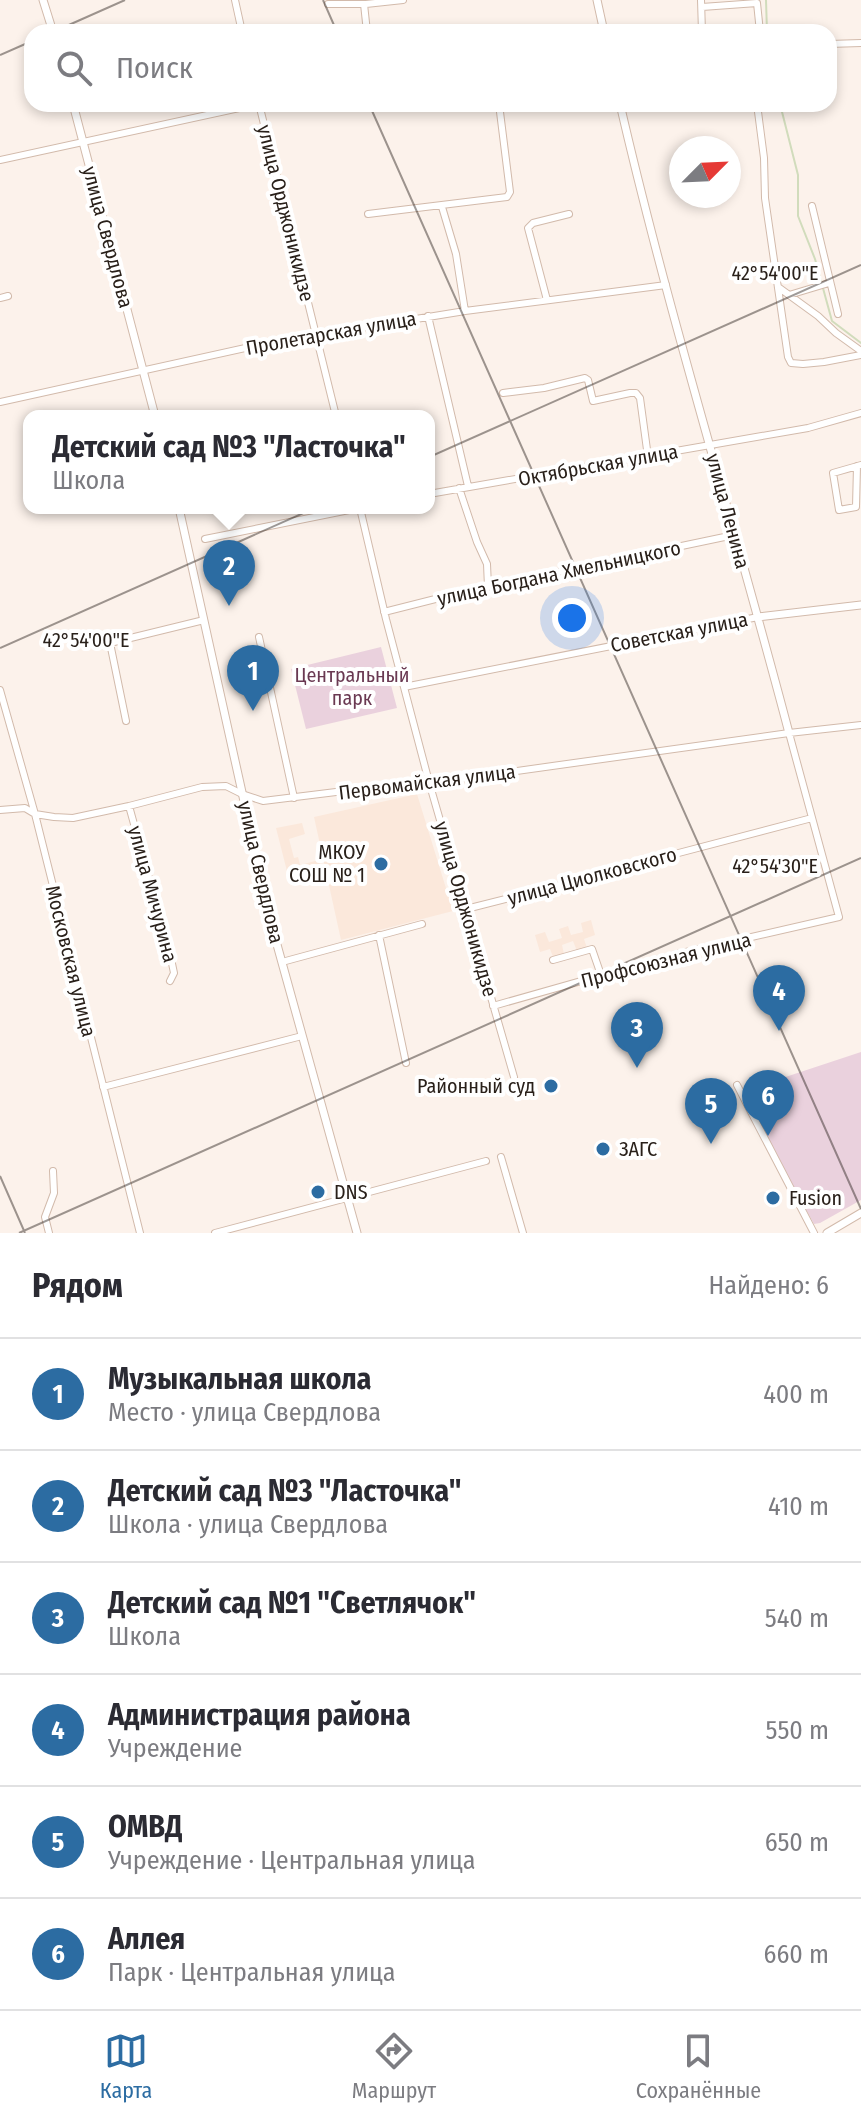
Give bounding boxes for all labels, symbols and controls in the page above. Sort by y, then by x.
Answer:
search box [24,24,837,112]
icon: search [52,46,96,90]
text: Поиск [116,50,193,86]
street label: улица Орджоникидзе [252,122,320,304]
north arrow [669,136,741,208]
street label: улица Свердлова [78,164,138,310]
text: 42°54'00"E [732,261,818,285]
street label: Пролетарская улица [244,306,418,360]
popup [23,410,435,514]
text: Детский сад №3 "Ласточка" [52,429,406,465]
street label: Октябрьская улица [516,439,680,491]
street label: улица Ленина [701,451,755,571]
text: Школа [52,465,125,496]
street label: улица Богдана Хмельницкого [435,535,683,611]
pin: 2 [203,540,255,606]
your location [552,598,592,638]
street label: Советская улица [608,607,750,657]
text: 42°54'00"E [43,628,129,652]
pin: 1 [227,645,279,711]
park label: Центральный парк [294,663,410,710]
street label: Первомайская улица [337,759,517,805]
street label: улица Свердлова [233,798,289,946]
street label: улица Орджоникидзе [429,819,503,999]
street label: улица Мичурина [123,823,183,965]
place label: МКОУ СОШ № 1 [289,840,365,887]
street label: улица Циолковского [505,842,679,910]
text: 42°54'30"E [732,854,818,878]
marker: МКОУ СОШ № 1 [372,855,390,873]
street label: Московская улица [41,883,101,1039]
street label: Профсоюзная улица [578,927,754,993]
pin: 4 [753,965,805,1031]
pin: 3 [611,1002,663,1068]
pin: 6 [742,1070,794,1136]
place label: Районный суд [417,1074,535,1098]
marker: Районный суд [542,1077,560,1095]
pin: 5 [685,1078,737,1144]
place label: ЗАГС [619,1137,657,1161]
marker: ЗАГС [594,1140,612,1158]
place label: DNS [334,1180,368,1204]
marker: DNS [309,1183,327,1201]
place label: Fusion [789,1186,842,1210]
marker: Fusion [764,1189,782,1207]
text: Рядом [32,1265,123,1306]
text: Найдено: 6 [709,1270,829,1301]
text: Музыкальная школа [108,1361,372,1397]
text: 1 [53,1379,64,1410]
text: 400 m [763,1379,829,1410]
text: Место · улица Свердлова [108,1397,381,1428]
text: Детский сад №3 "Ласточка" [108,1473,462,1509]
text: 2 [52,1491,64,1522]
text: 410 m [768,1491,829,1522]
text: Школа · улица Свердлова [108,1509,388,1540]
text: Детский сад №1 "Светлячок" [108,1585,476,1621]
text: 3 [52,1603,64,1634]
text: 540 m [765,1603,829,1634]
text: Школа [108,1621,181,1652]
text: Администрация района [108,1697,411,1733]
text: 4 [51,1715,65,1746]
text: 550 m [766,1715,829,1746]
text: Учреждение [108,1733,242,1764]
text: ОМВД [108,1809,182,1845]
text: 5 [52,1827,64,1858]
text: 650 m [765,1827,829,1858]
text: Учреждение · Центральная улица [108,1845,476,1876]
text: Аллея [108,1921,185,1957]
text: 6 [51,1939,65,1970]
text: 660 m [764,1939,829,1970]
text: Парк · Центральная улица [108,1957,396,1988]
tab: Карта [100,2029,152,2104]
tab: Маршрут [352,2029,436,2104]
tab: Сохранённые [636,2029,761,2104]

